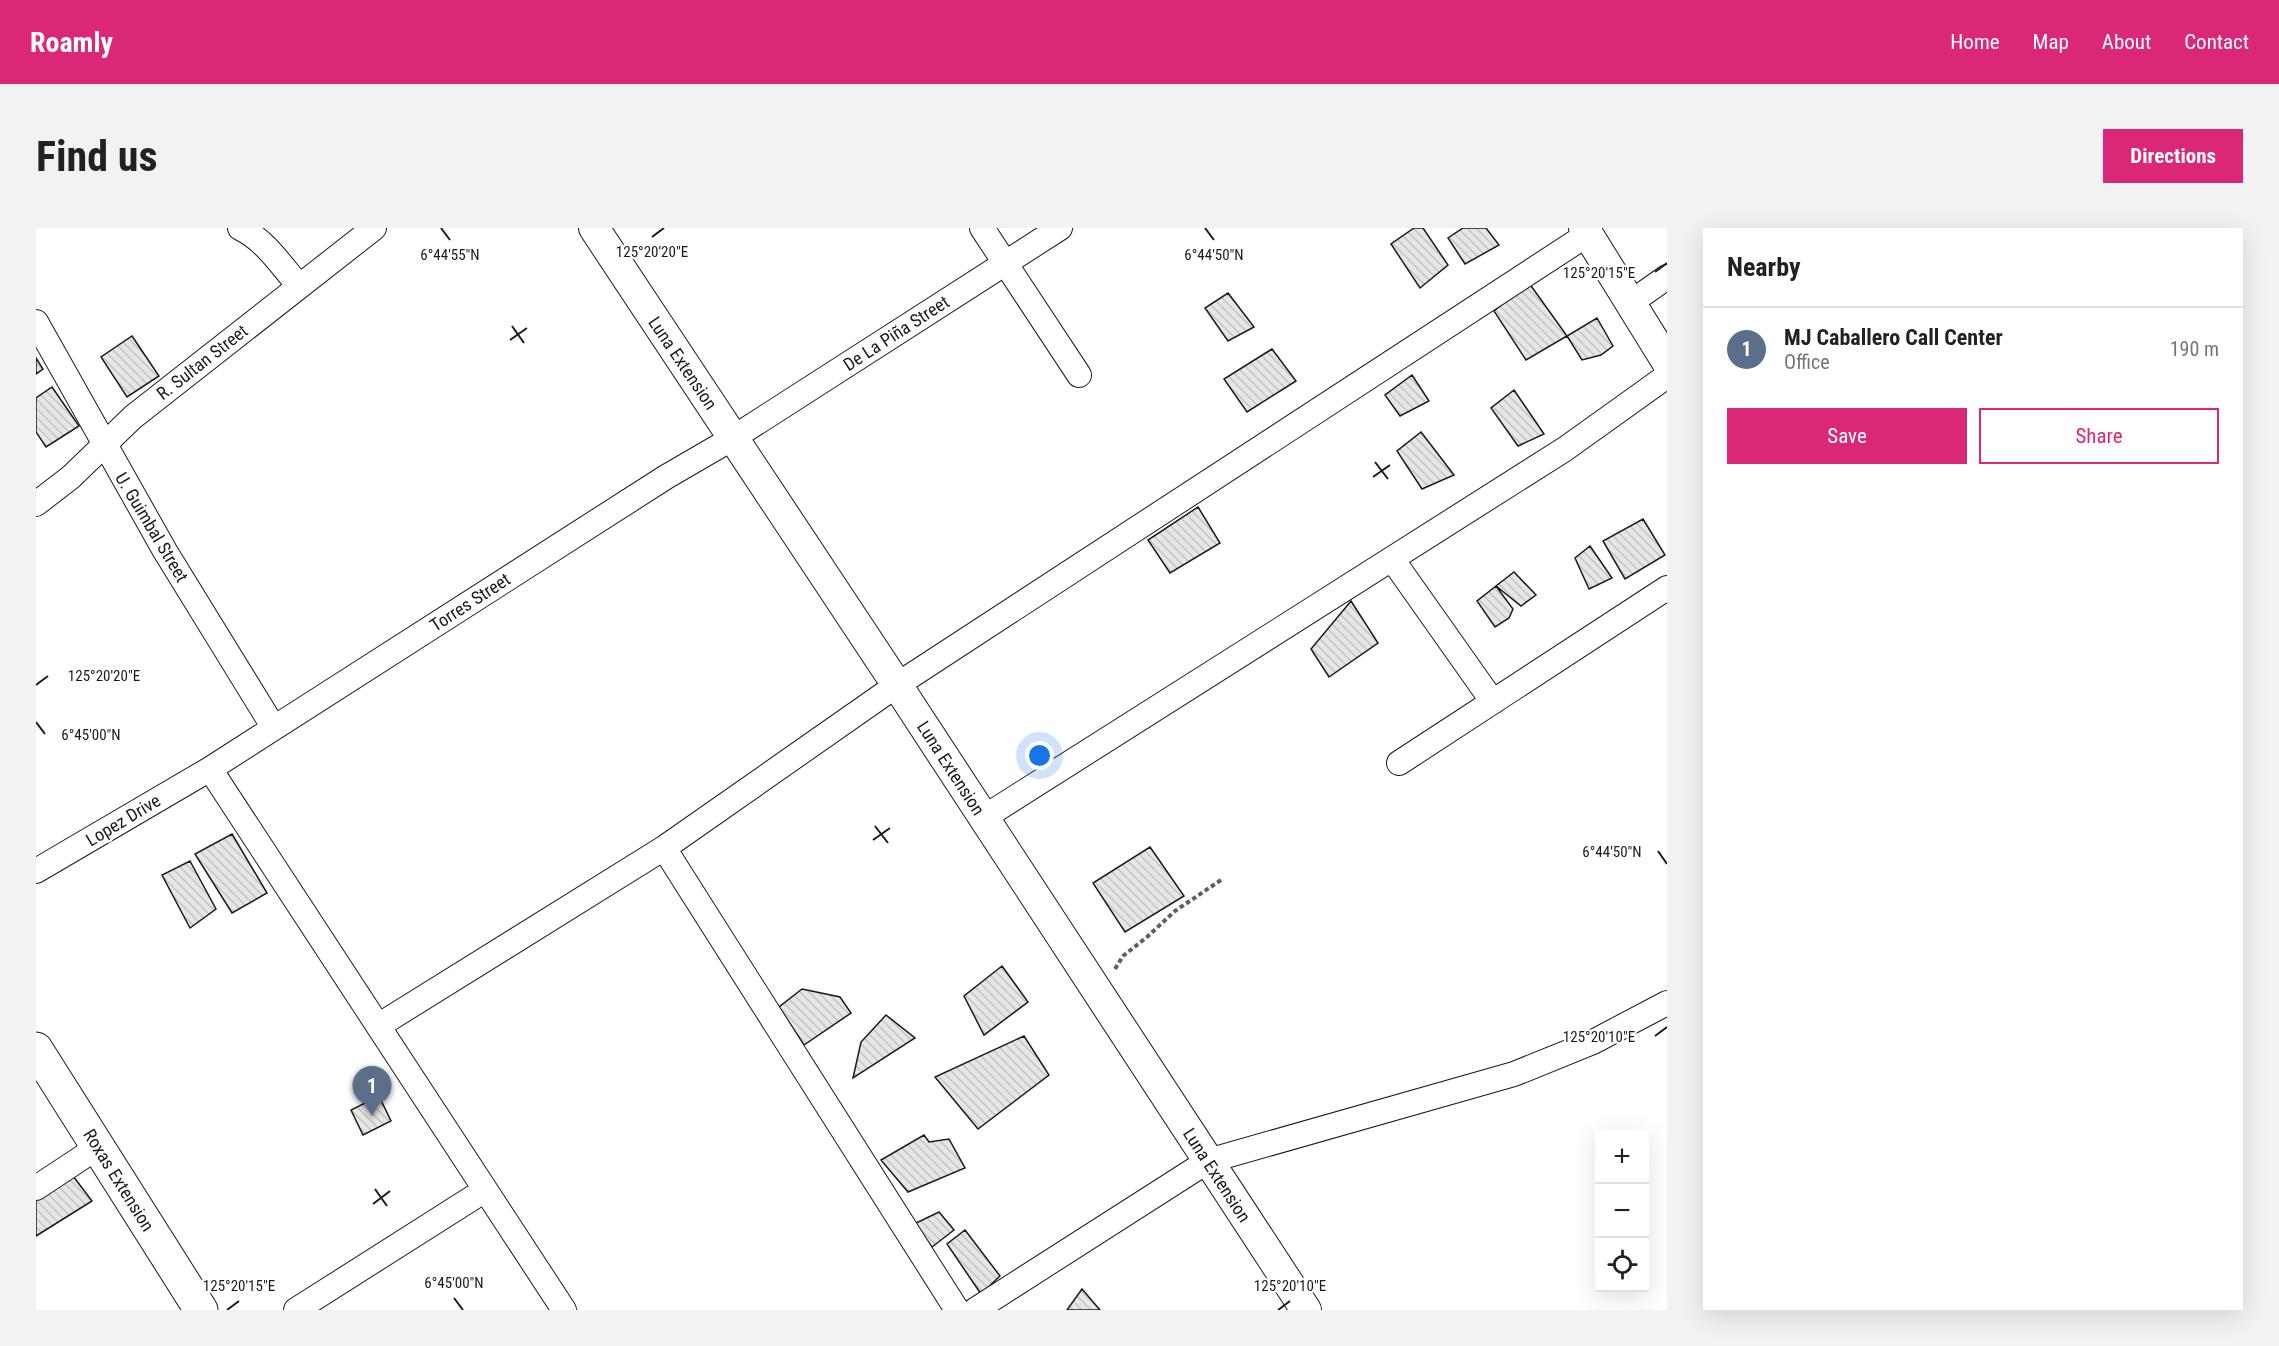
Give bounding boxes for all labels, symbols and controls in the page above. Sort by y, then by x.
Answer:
text: Roamly [30,26,113,59]
text: Home [1950,30,2000,54]
text: Map [2033,30,2069,54]
text: About [2102,30,2151,54]
text: Contact [2184,30,2249,54]
button: Directions [2103,129,2243,183]
text: Find us [36,132,157,181]
text: 125°20'20"E [616,243,688,261]
text: 6°44'55"N [420,246,480,264]
text: 6°44'50"N [1184,246,1244,264]
text: Nearby [1727,252,1801,282]
text: 125°20'15"E [1563,264,1635,282]
street label: De La Piña Street [839,291,953,375]
street label: Luna Extension [644,312,722,414]
street label: R. Sultan Street [152,320,252,404]
text: MJ Caballero Call Center [1784,325,2003,350]
text: 1 [1741,337,1752,361]
text: 190 m [2170,337,2219,361]
text: Office [1784,350,1830,374]
button: Save [1727,408,1967,464]
button: Share [1979,408,2219,464]
street label: U. Guimbal Street [111,468,193,586]
street label: Torres Street [426,568,514,636]
text: 125°20'20"E [68,667,140,685]
street label: Luna Extension [913,717,989,819]
text: 6°45'00"N [61,726,121,744]
your location [1025,741,1054,770]
street label: Lopez Drive [82,790,164,850]
text: 6°44'50"N [1582,843,1642,861]
text: 125°20'10"E [1563,1028,1635,1046]
pin: 1 [352,1066,392,1116]
street label: Luna Extension [1179,1124,1255,1226]
street label: Roxas Extension [79,1125,159,1235]
map controls [1595,1130,1649,1292]
button: + [1595,1130,1649,1184]
button: − [1595,1184,1649,1238]
button: locate [1595,1238,1649,1292]
text: 6°45'00"N [424,1274,484,1292]
text: 125°20'15"E [203,1277,275,1295]
text: 125°20'10"E [1254,1277,1326,1295]

